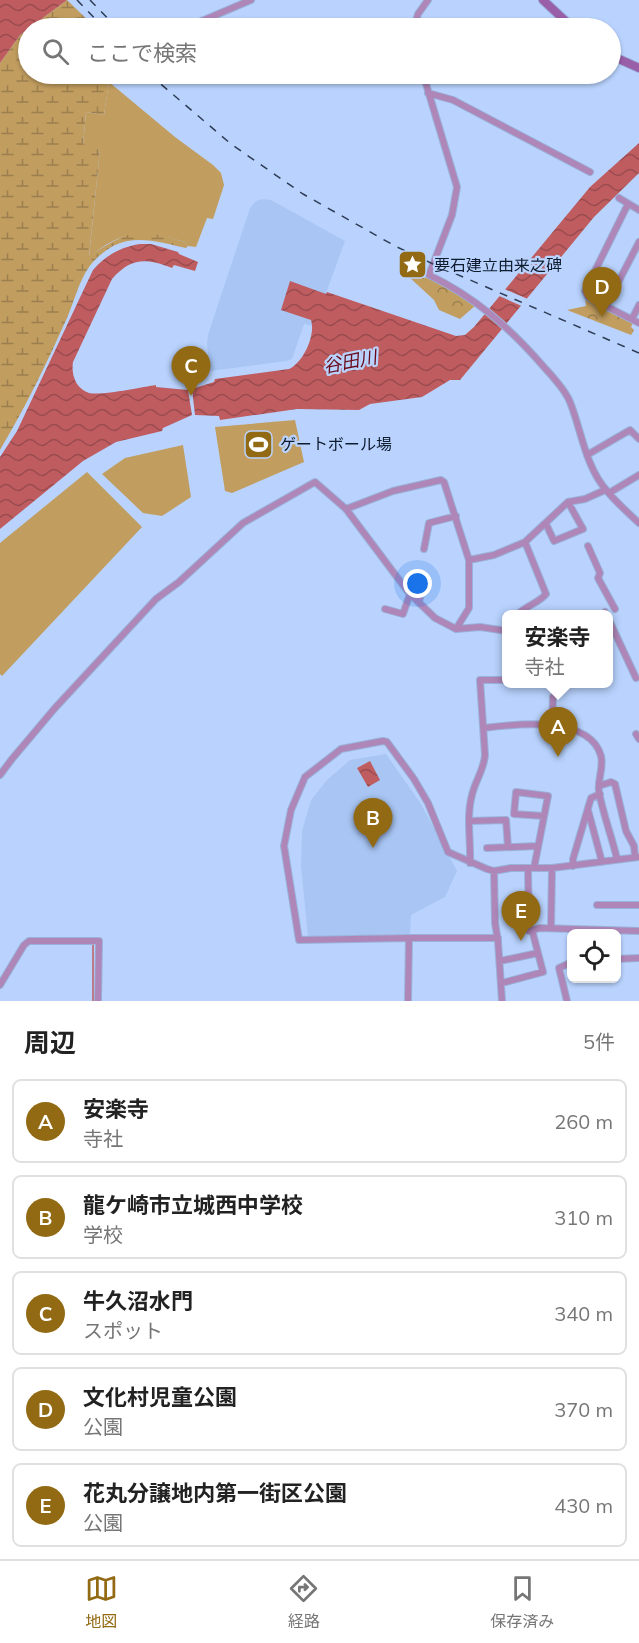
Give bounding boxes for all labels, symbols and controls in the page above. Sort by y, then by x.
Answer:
search box [18,18,621,84]
icon: search [39,35,72,68]
text: ここで検索 [87,39,197,67]
place icon: 要石建立由来之碑 [397,249,429,281]
place label: 要石建立由来之碑 [434,255,562,275]
pin: D [582,268,622,317]
water label: 谷田川 [321,345,381,378]
pin: C [172,346,210,396]
sports icon: ゲートボール場 [243,428,275,460]
place label: ゲートボール場 [280,434,392,454]
your location [403,569,432,598]
popup [502,610,613,688]
text: 安楽寺 [524,623,591,651]
text: 寺社 [524,654,564,679]
pin: A [538,708,578,757]
pin: B [354,798,392,848]
pin: E [502,892,540,941]
map controls [567,929,621,983]
button: locate [567,929,621,983]
text: 周辺 [24,1026,76,1059]
text: 5件 [583,1029,615,1054]
text: 安楽寺 [83,1095,149,1123]
text: A [38,1109,53,1134]
text: 260 m [554,1109,613,1134]
text: 寺社 [83,1126,123,1151]
text: 龍ケ崎市立城西中学校 [83,1191,303,1219]
text: B [39,1205,52,1230]
text: 310 m [554,1205,613,1230]
text: 学校 [83,1222,123,1247]
text: 牛久沼水門 [83,1287,193,1315]
text: C [39,1301,52,1326]
text: 340 m [554,1301,613,1326]
text: スポット [83,1318,163,1343]
text: 文化村児童公園 [83,1383,237,1411]
text: D [38,1397,53,1422]
text: 370 m [554,1397,613,1422]
text: 公園 [83,1414,123,1439]
text: 花丸分譲地内第一街区公園 [83,1479,347,1507]
text: E [40,1493,51,1518]
text: 430 m [554,1493,613,1518]
text: 公園 [83,1510,123,1535]
tab: 地図 [85,1572,118,1632]
tab: 経路 [287,1572,320,1632]
tab: 保存済み [490,1572,554,1632]

